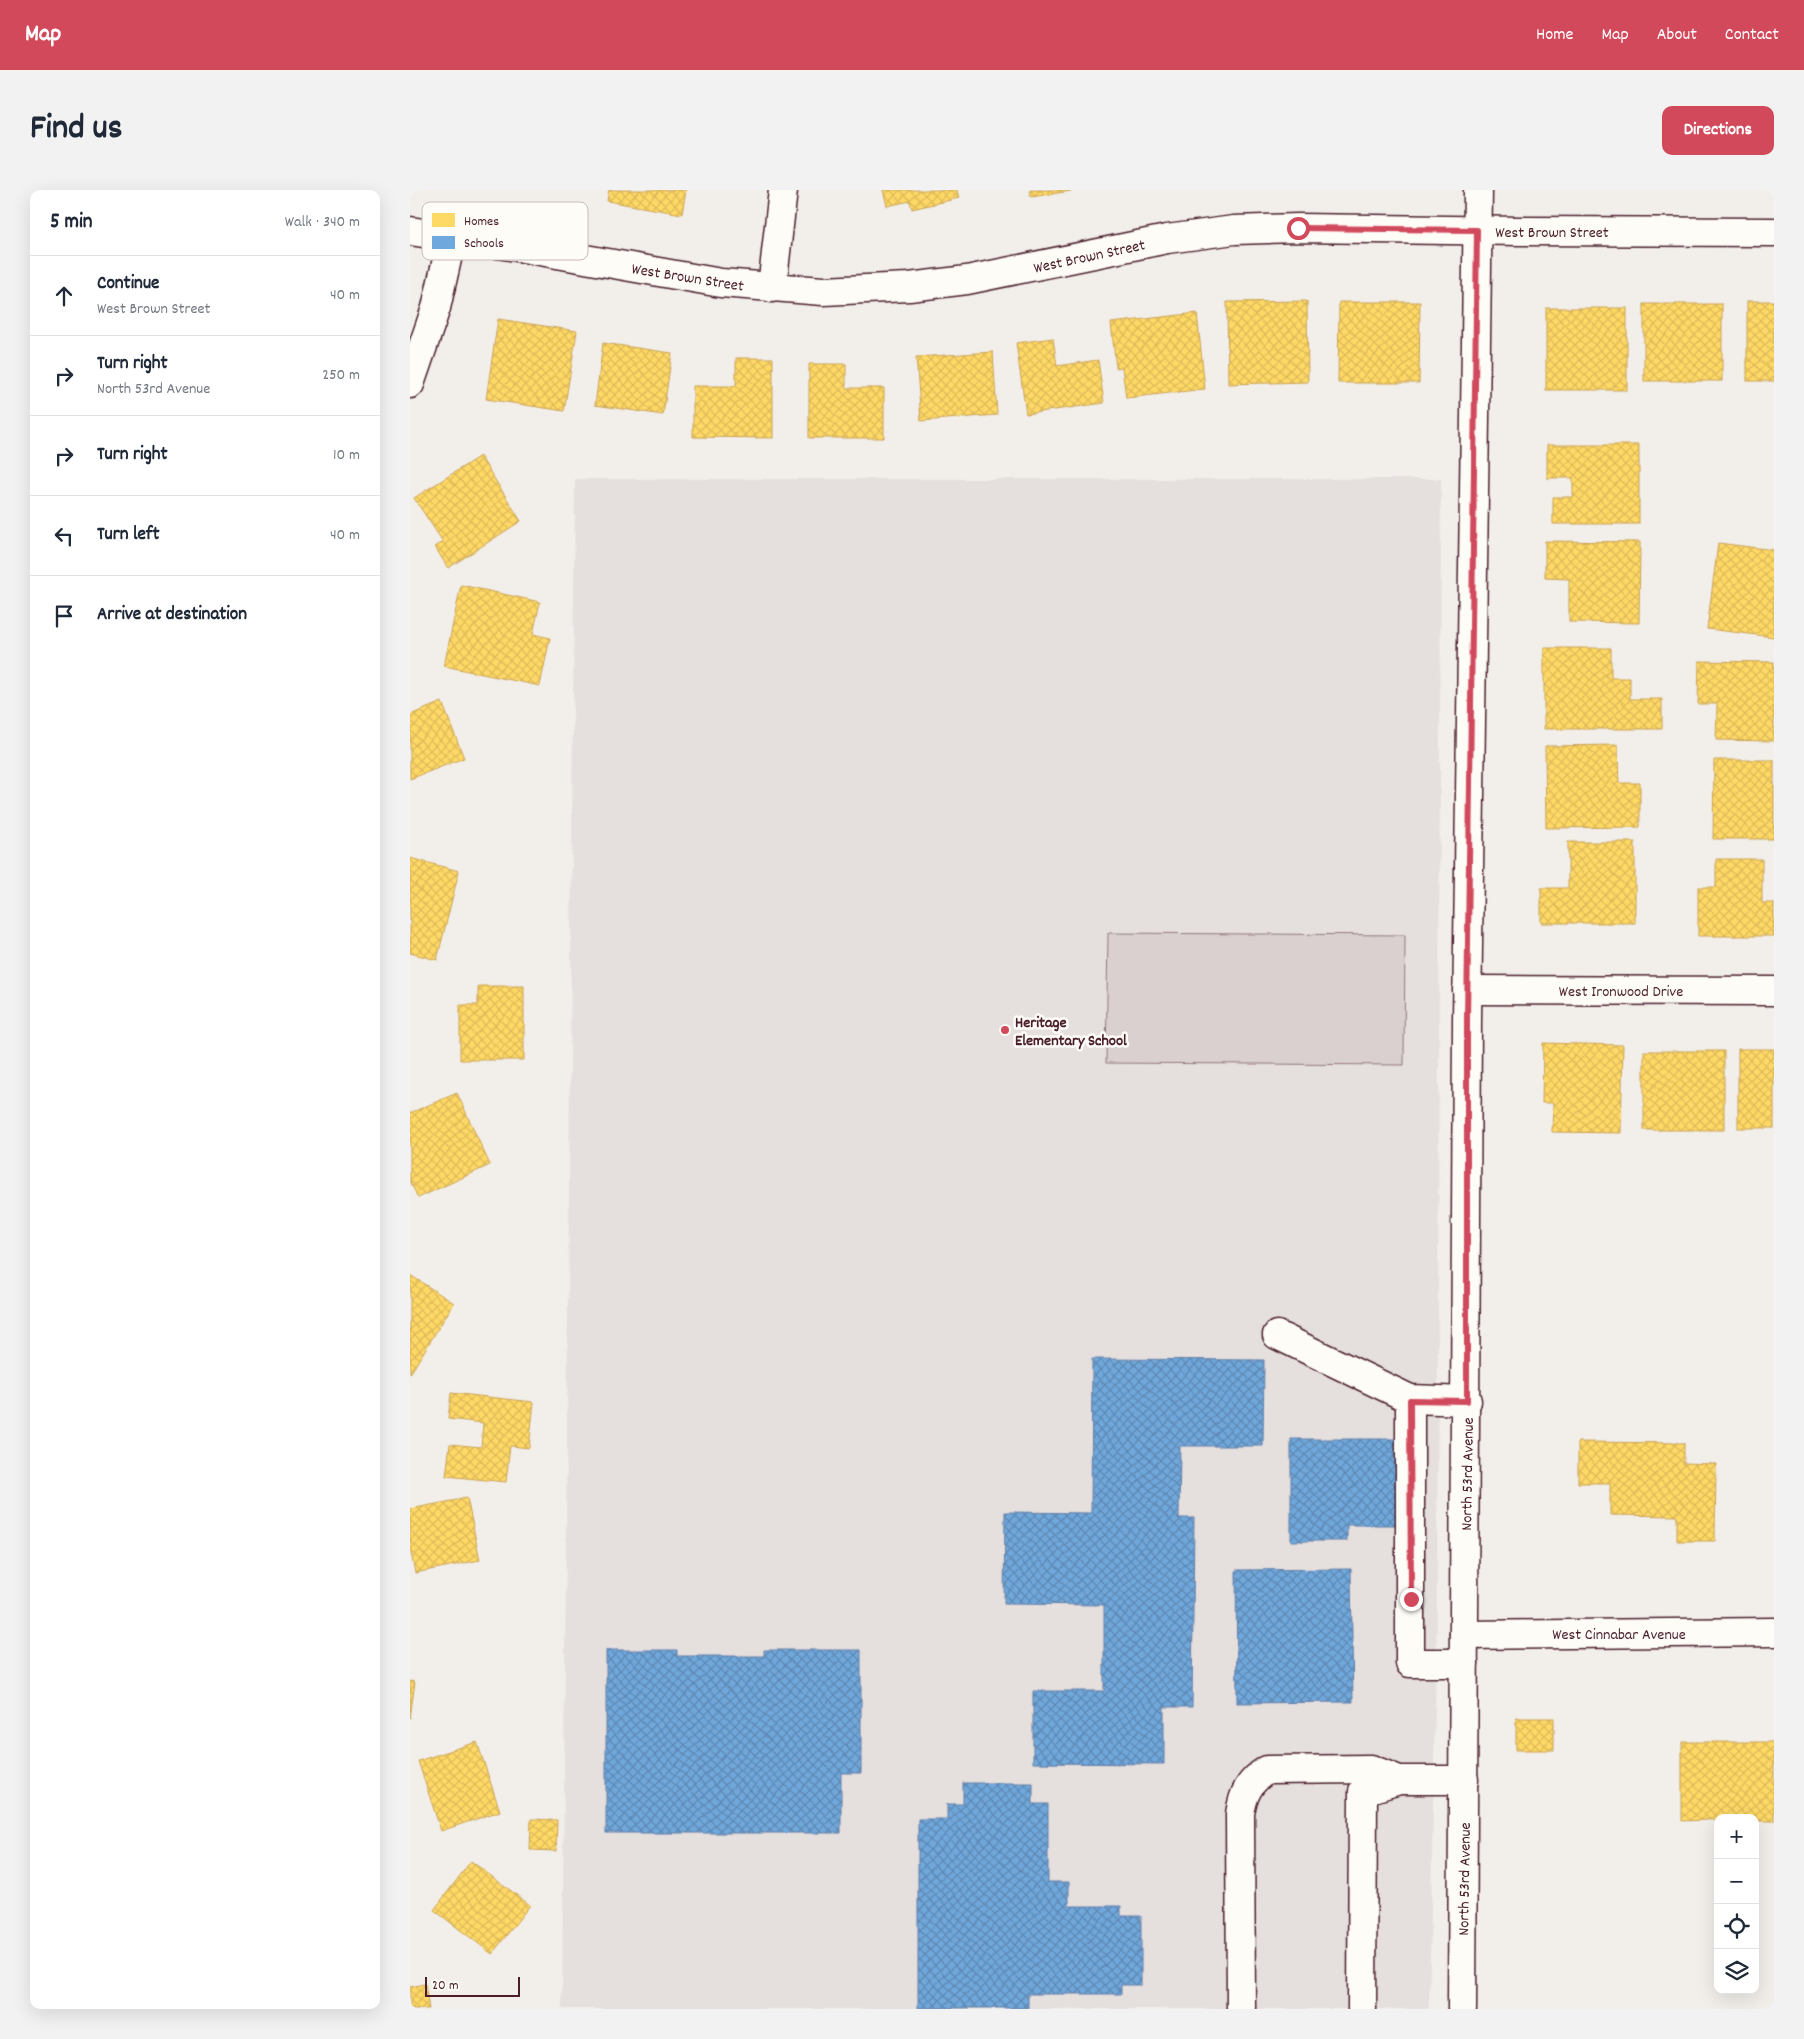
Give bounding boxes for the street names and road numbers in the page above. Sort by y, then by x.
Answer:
street label: West Brown Street [1495,222,1609,245]
street label: West Brown Street [1032,234,1147,280]
street label: West Brown Street [630,258,746,299]
street label: West Ironwood Drive [1559,981,1683,1004]
street label: North 53rd Avenue [1456,1417,1481,1531]
street label: West Cinnabar Avenue [1552,1624,1686,1647]
street label: North 53rd Avenue [1453,1822,1478,1936]

